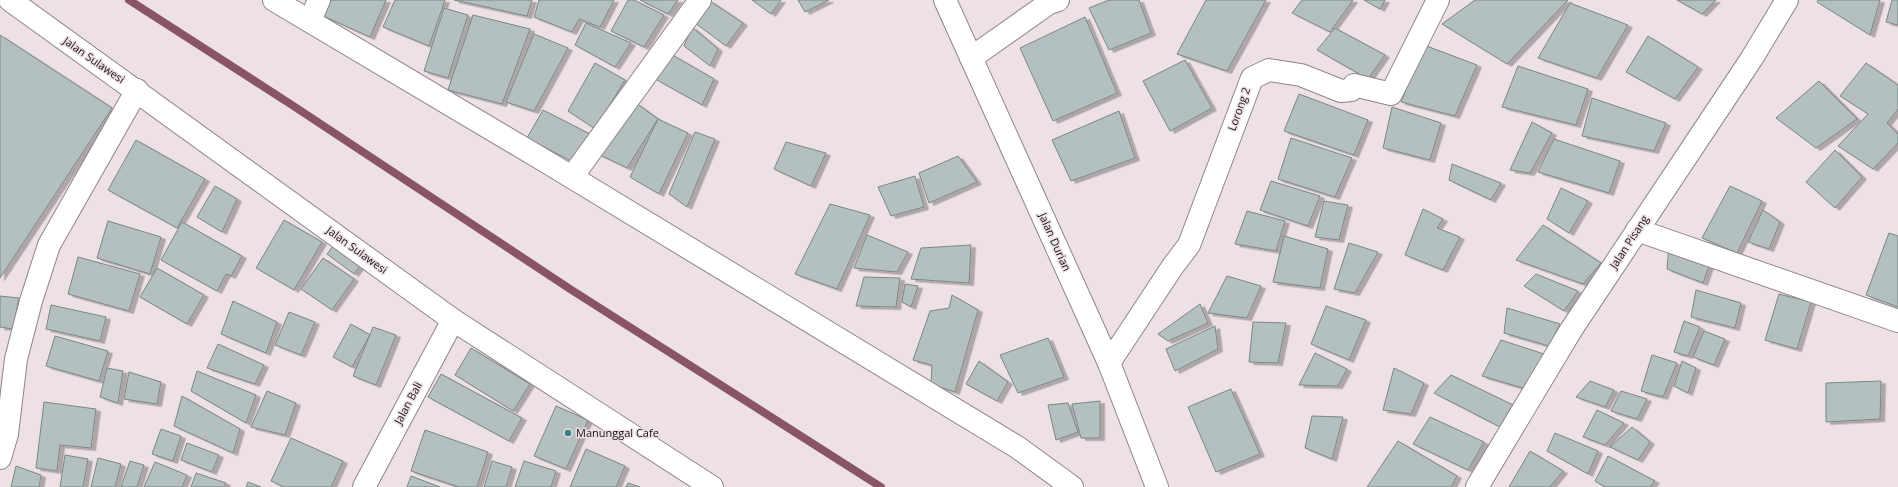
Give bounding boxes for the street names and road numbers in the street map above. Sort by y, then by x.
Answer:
street label: Jalan Sulawesi [60,32,128,86]
street label: Lorong 2 [1224,85,1253,133]
street label: Jalan Durian [1036,209,1075,273]
street label: Jalan Pisang [1605,212,1652,272]
street label: Jalan Sulawesi [323,222,391,277]
street label: Jalan Bali [390,379,425,428]

